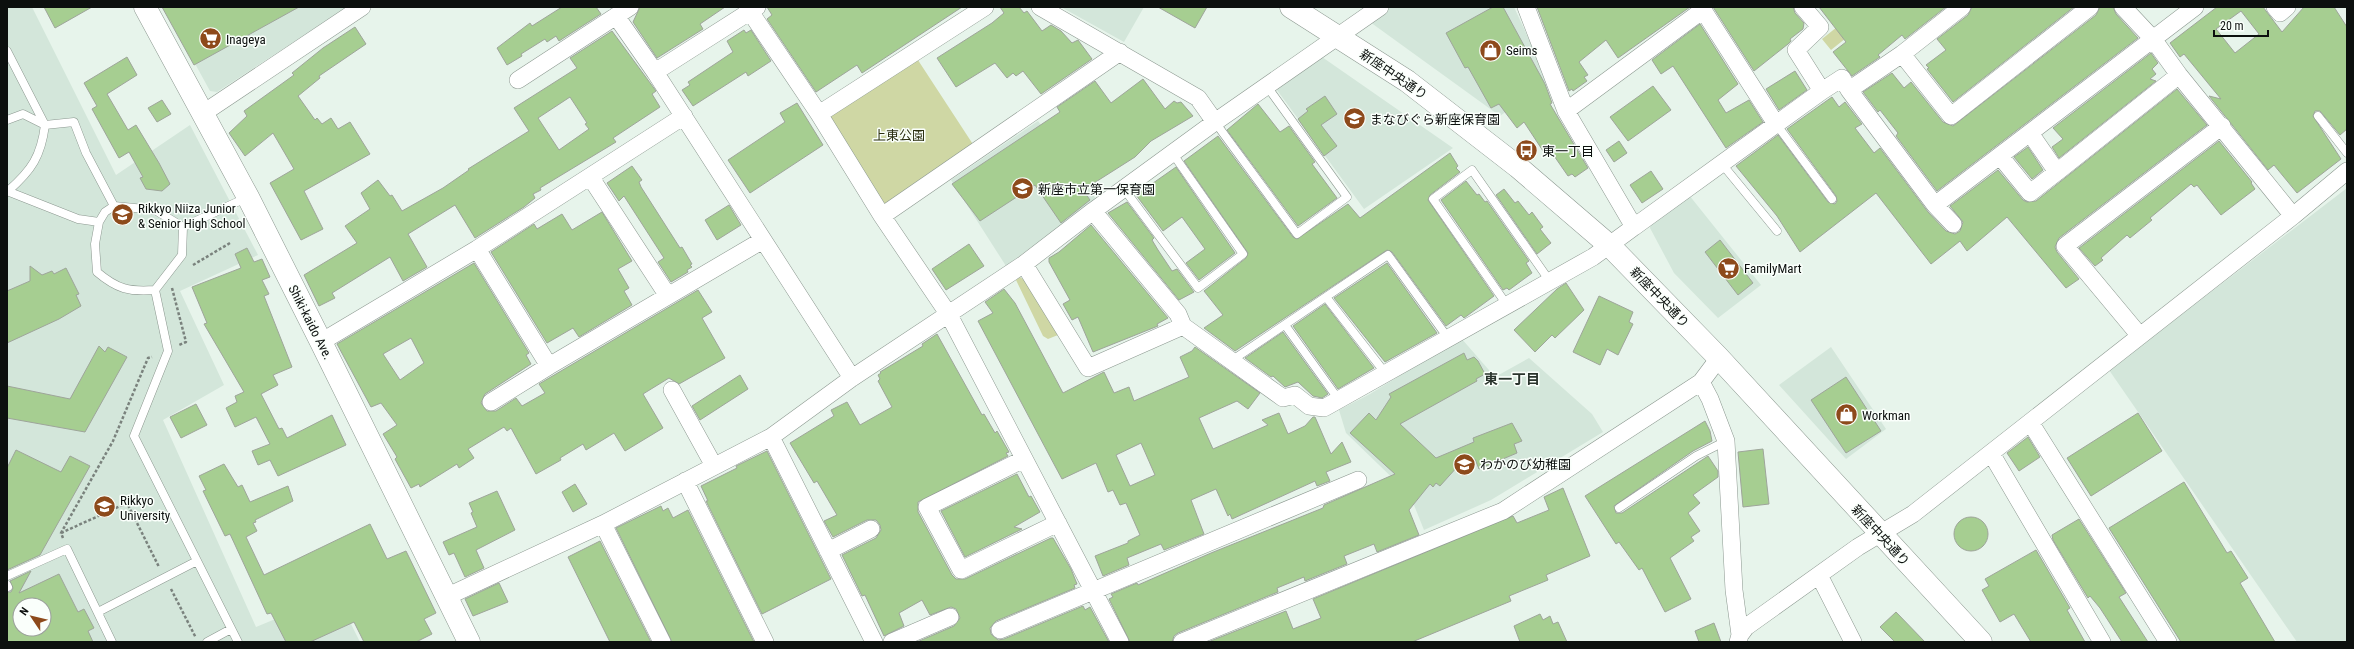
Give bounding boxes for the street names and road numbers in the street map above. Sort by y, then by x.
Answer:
street label: 新座中央通り [1357,46,1430,102]
street label: 新座中央通り [1627,264,1692,331]
street label: Shiki-kaido Ave. [285,283,336,362]
street label: 新座中央通り [1849,502,1913,569]

